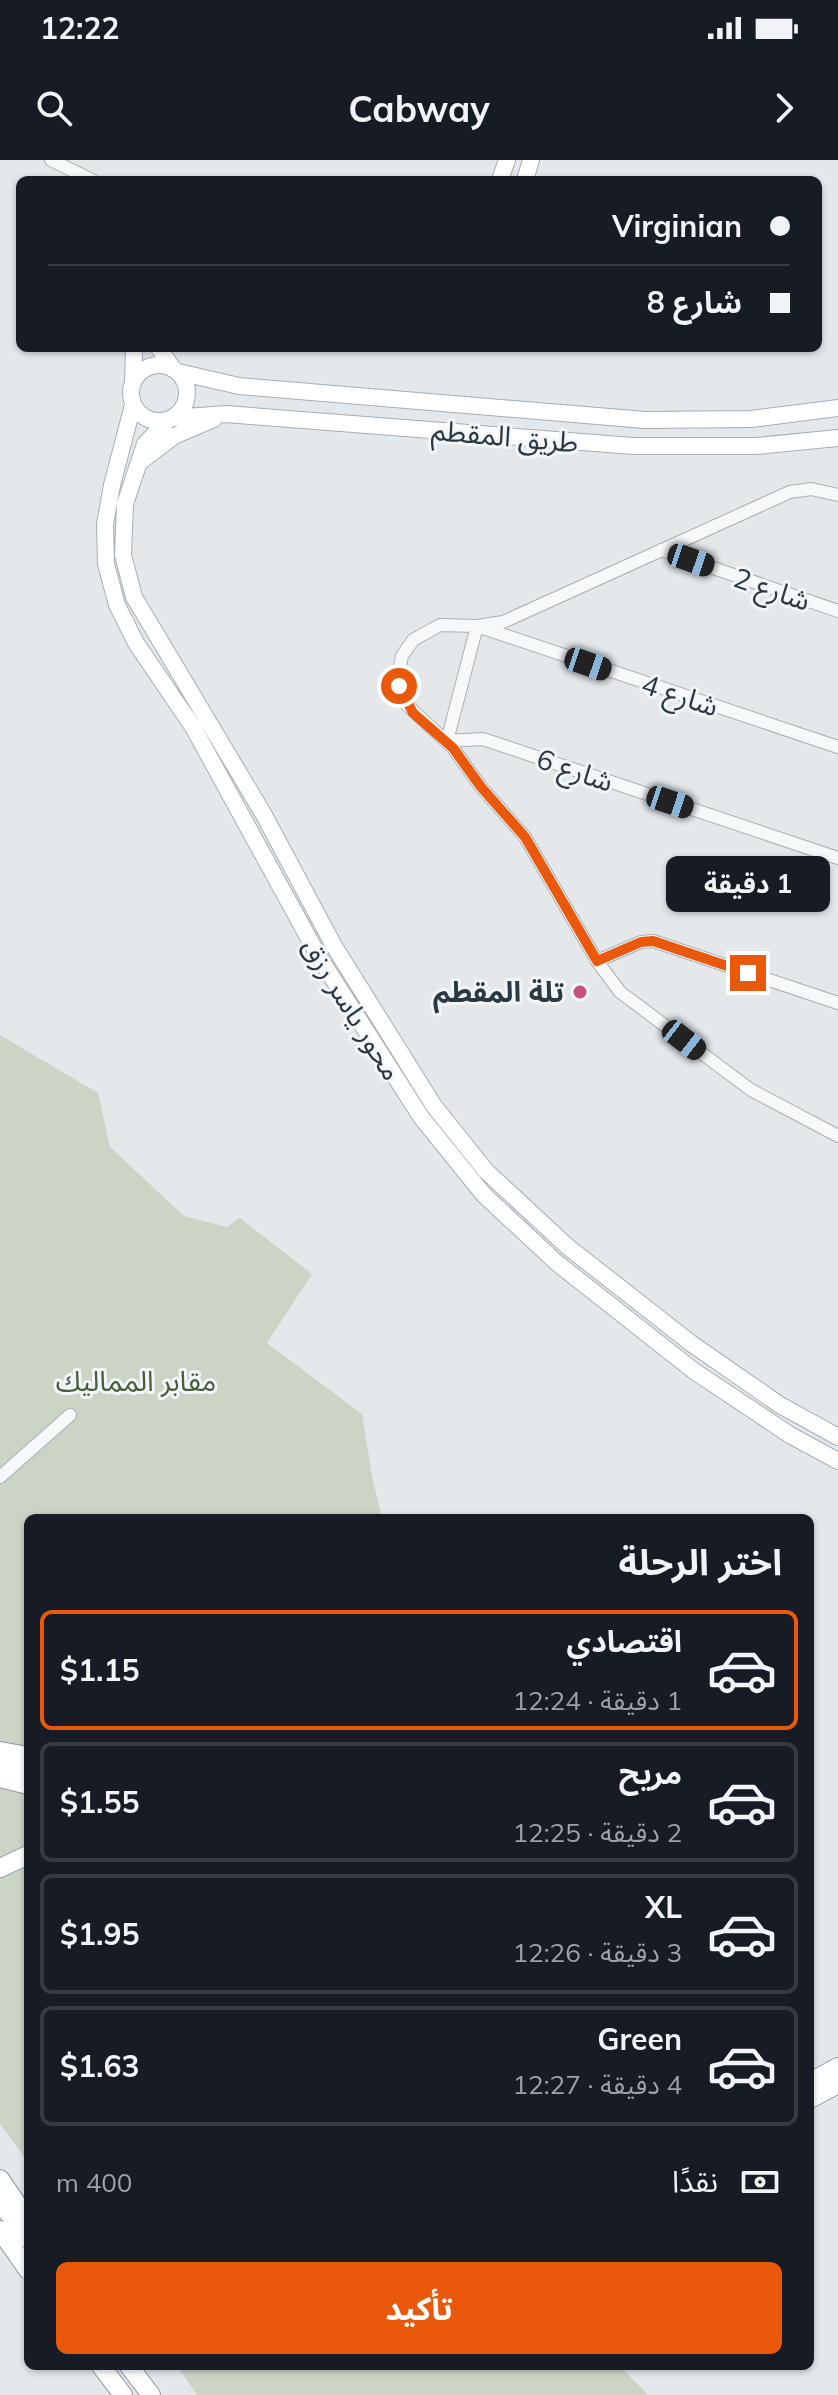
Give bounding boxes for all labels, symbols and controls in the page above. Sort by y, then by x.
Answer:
text: 12:22 [40,9,119,47]
icon: search [32,86,76,130]
text: Cabway [348,86,490,131]
icon: forward [762,86,806,130]
text: Virginian [612,207,742,245]
text: شارع 8 [647,283,742,321]
street label: طريق المقطم [430,412,580,464]
car [664,541,718,579]
street label: شارع 2 [728,559,815,622]
car [561,645,615,683]
street label: شارع 4 [636,666,723,727]
route start [381,668,417,704]
street label: شارع 6 [531,740,618,803]
car [643,783,697,821]
callout: 1 دقيقة [666,857,830,913]
text: 1 دقيقة [704,867,792,900]
street label: محور ياسر رزق [295,931,410,1087]
route end [730,955,766,991]
place label: تلة المقطم [433,974,564,1014]
marker: تلة المقطم [571,983,589,1001]
car [658,1016,710,1064]
park label: مقابر المماليك [56,1363,216,1398]
text: اختر الرحلة [618,1539,782,1584]
text: اقتصادي [567,1622,682,1660]
icon: car [706,1634,778,1706]
text: $1.15 [60,1651,139,1689]
text: 1 دقيقة · 12:24 [512,1684,682,1717]
text: مريح [619,1754,682,1792]
icon: car [706,1766,778,1838]
text: $1.55 [60,1783,139,1821]
text: 2 دقيقة · 12:25 [512,1816,682,1849]
text: XL [645,1888,682,1926]
icon: car [706,1898,778,1970]
text: $1.95 [60,1915,139,1953]
text: 3 دقيقة · 12:26 [512,1936,682,1969]
text: Green [597,2020,682,2058]
icon: car [706,2030,778,2102]
text: $1.63 [60,2047,139,2085]
text: 4 دقيقة · 12:27 [512,2068,682,2101]
icon: cash [738,2160,782,2204]
text: نقدًا [672,2162,718,2200]
text: 400 m [56,2166,132,2199]
button: تأكيد [56,2262,782,2354]

